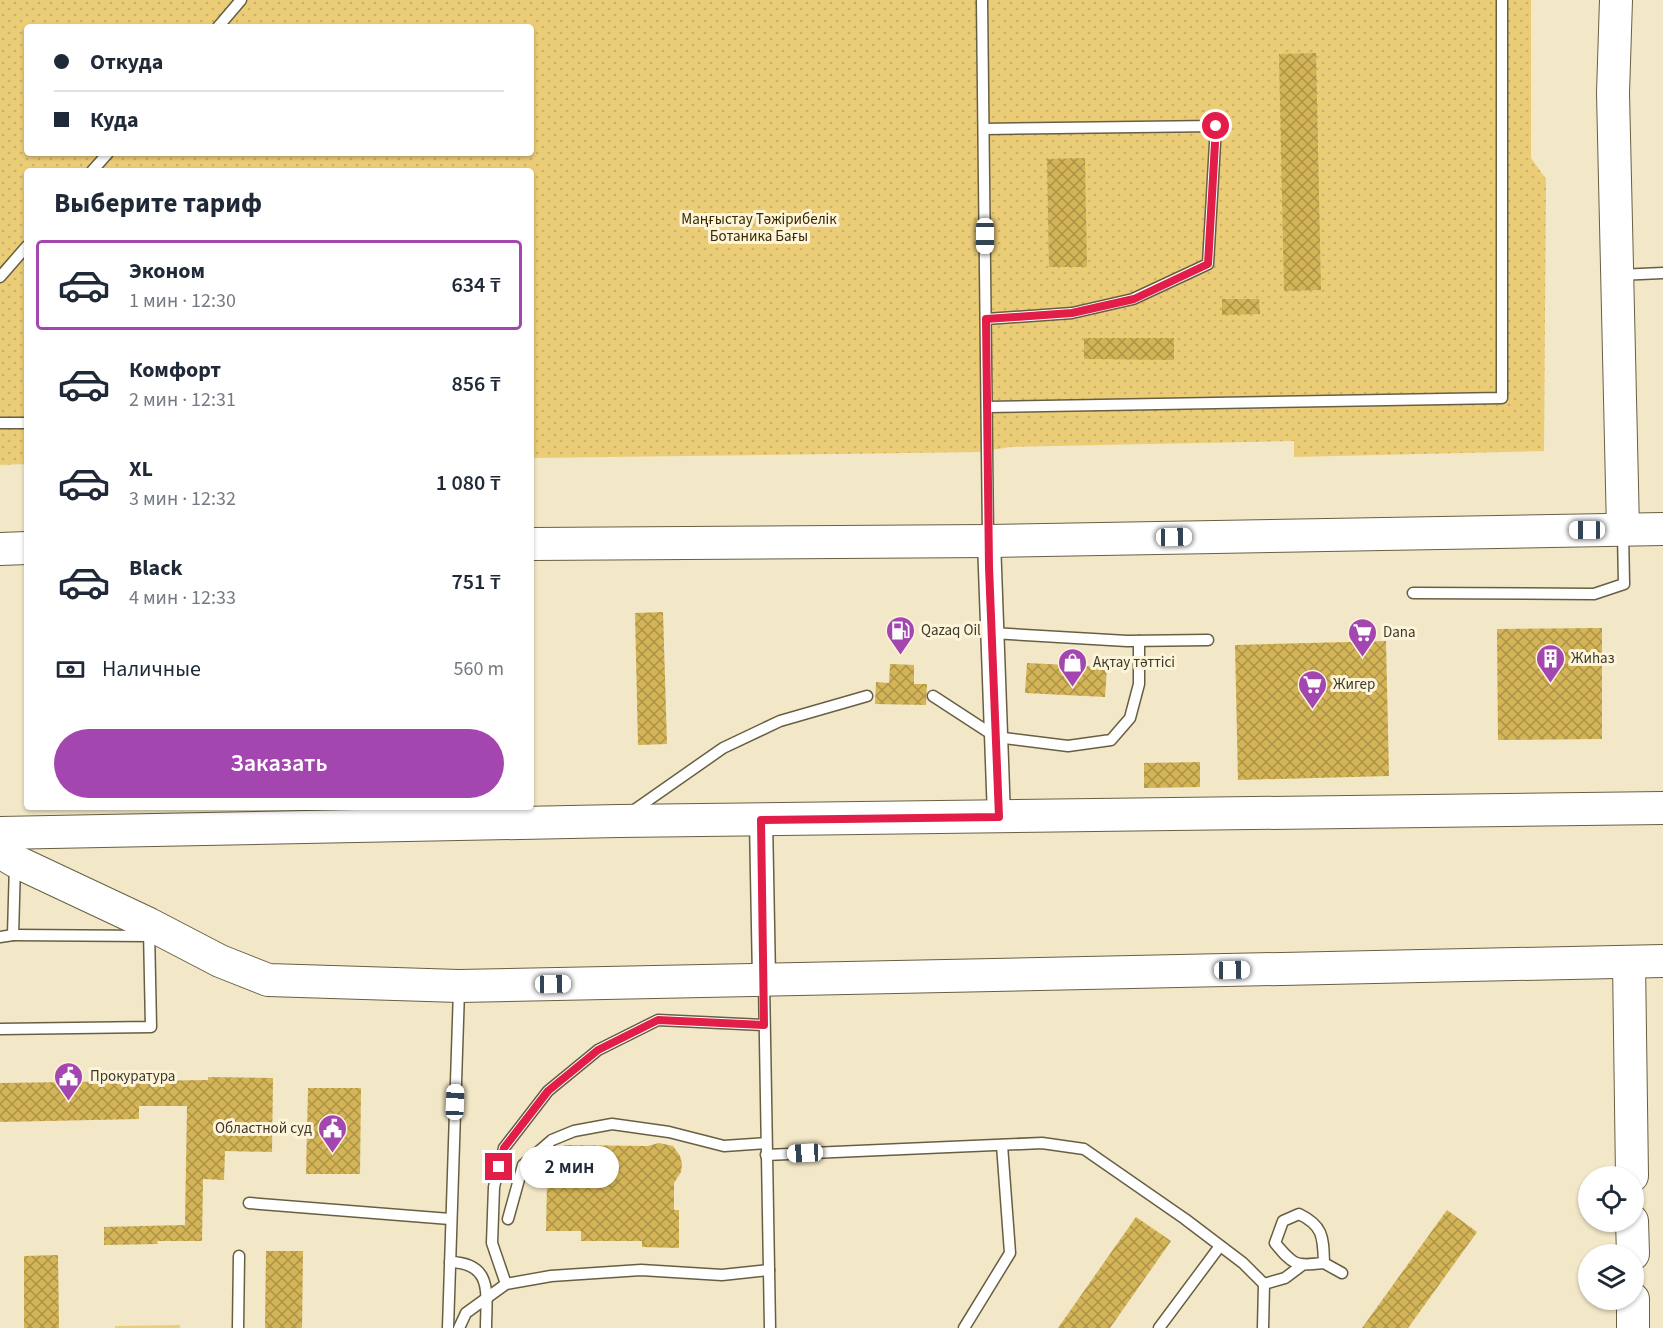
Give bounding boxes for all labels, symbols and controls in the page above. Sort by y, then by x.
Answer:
text: Откуда [90,46,163,78]
text: Куда [90,104,139,136]
route start [1202,112,1229,139]
text: Выберите тариф [54,184,262,223]
park label: Маңғыстау Тәжірибелік Ботаника Бағы [681,209,837,247]
car [976,218,994,254]
text: Эконом [129,255,205,287]
icon: car [57,258,111,312]
text: 634 ₸ [451,269,501,301]
text: 1 мин · 12:30 [129,287,236,315]
text: Комфорт [129,354,221,386]
icon: car [57,357,111,411]
text: 856 ₸ [451,368,501,400]
text: 2 мин · 12:31 [129,386,236,414]
text: XL [129,453,153,485]
icon: car [57,456,111,510]
text: 1 080 ₸ [436,467,501,499]
text: 3 мин · 12:32 [129,485,236,513]
car [1569,521,1605,539]
car [1156,528,1192,546]
text: Black [129,552,183,584]
icon: car [57,555,111,609]
text: 751 ₸ [451,566,501,598]
text: 4 мин · 12:33 [129,584,236,612]
fuel station icon: Qazaq Oil [884,614,916,656]
supermarket icon: Dana [1346,616,1378,658]
place label: Qazaq Oil [921,620,981,641]
place label: Dana [1383,622,1416,643]
building icon: Жиhаз [1534,642,1566,684]
shop icon: Ақтау тәттісі [1056,646,1088,688]
place label: Жиhаз [1571,648,1615,669]
place label: Ақтау тәттісі [1093,652,1175,673]
icon: cash [54,653,87,686]
text: Наличные [102,653,201,685]
text: 560 m [454,655,504,683]
supermarket icon: Жигер [1296,668,1328,710]
place label: Жигер [1333,674,1375,695]
button: Заказать [54,729,504,798]
car [1214,961,1250,979]
car [535,975,571,993]
public building icon: Прокуратура [53,1060,85,1102]
place label: Прокуратура [90,1066,175,1087]
car [445,1084,465,1120]
public building icon: Областной суд [317,1112,349,1154]
place label: Областной суд [215,1118,312,1139]
car [787,1143,823,1163]
callout: 2 мин [520,1146,619,1188]
route end [485,1153,512,1180]
text: 2 мин [544,1153,595,1181]
map controls [1578,1166,1644,1310]
button: locate [1578,1166,1644,1232]
button: layers [1578,1244,1644,1310]

